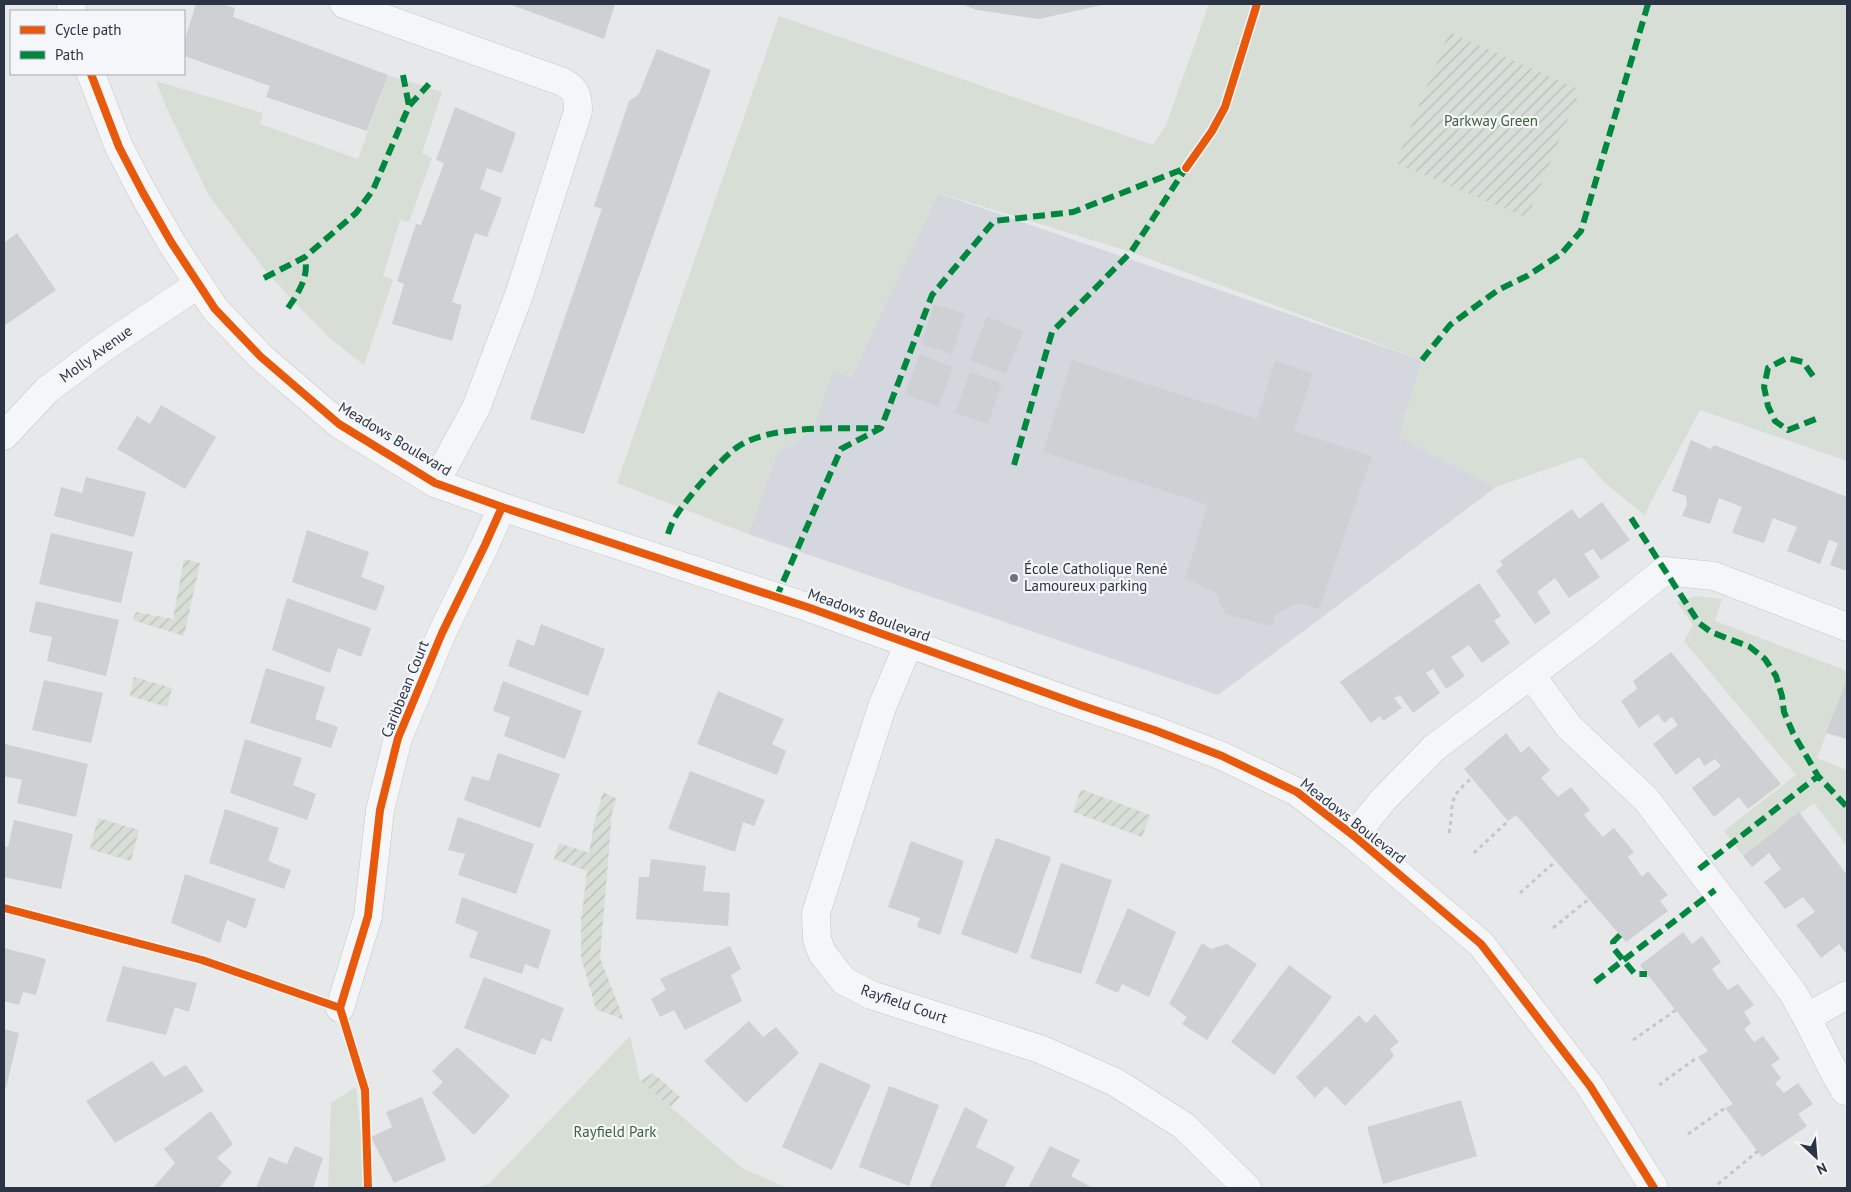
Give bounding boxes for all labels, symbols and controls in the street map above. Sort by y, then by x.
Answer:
legend [10,10,185,75]
text: Cycle path [55,20,121,39]
text: Path [55,45,84,64]
park label: Parkway Green [1444,111,1538,130]
street label: Molly Avenue [56,321,136,386]
street label: Meadows Boulevard [335,397,455,480]
place label: École Catholique René Lamoureux parking [1024,559,1167,595]
marker: École Catholique René Lamoureux parking [1008,572,1020,584]
street label: Meadows Boulevard [805,584,933,645]
street label: Caribbean Court [376,637,433,740]
street label: Meadows Boulevard [1297,774,1410,868]
street label: Rayfield Court [858,980,950,1027]
park label: Rayfield Park [574,1122,657,1141]
north arrow [1791,1132,1841,1182]
text: N [1814,1159,1830,1179]

